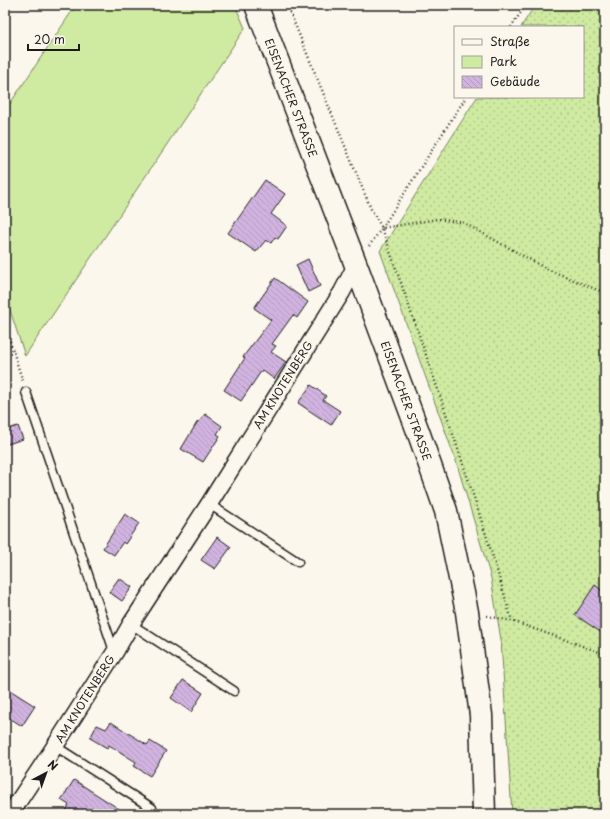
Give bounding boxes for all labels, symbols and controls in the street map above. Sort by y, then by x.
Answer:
scale bar [28,26,79,52]
legend [454,26,584,98]
text: 20 m [34,30,65,48]
text: Straße [490,32,530,50]
street label: EISENACHER STRASSE [261,36,322,160]
text: Park [490,52,517,70]
text: Gebäude [490,72,540,90]
street label: AM KNOTENBERG [249,338,316,432]
street label: EISENACHER STRASSE [377,339,436,463]
street label: AM KNOTENBERG [51,652,118,746]
north arrow [26,753,66,793]
text: N [44,756,62,775]

